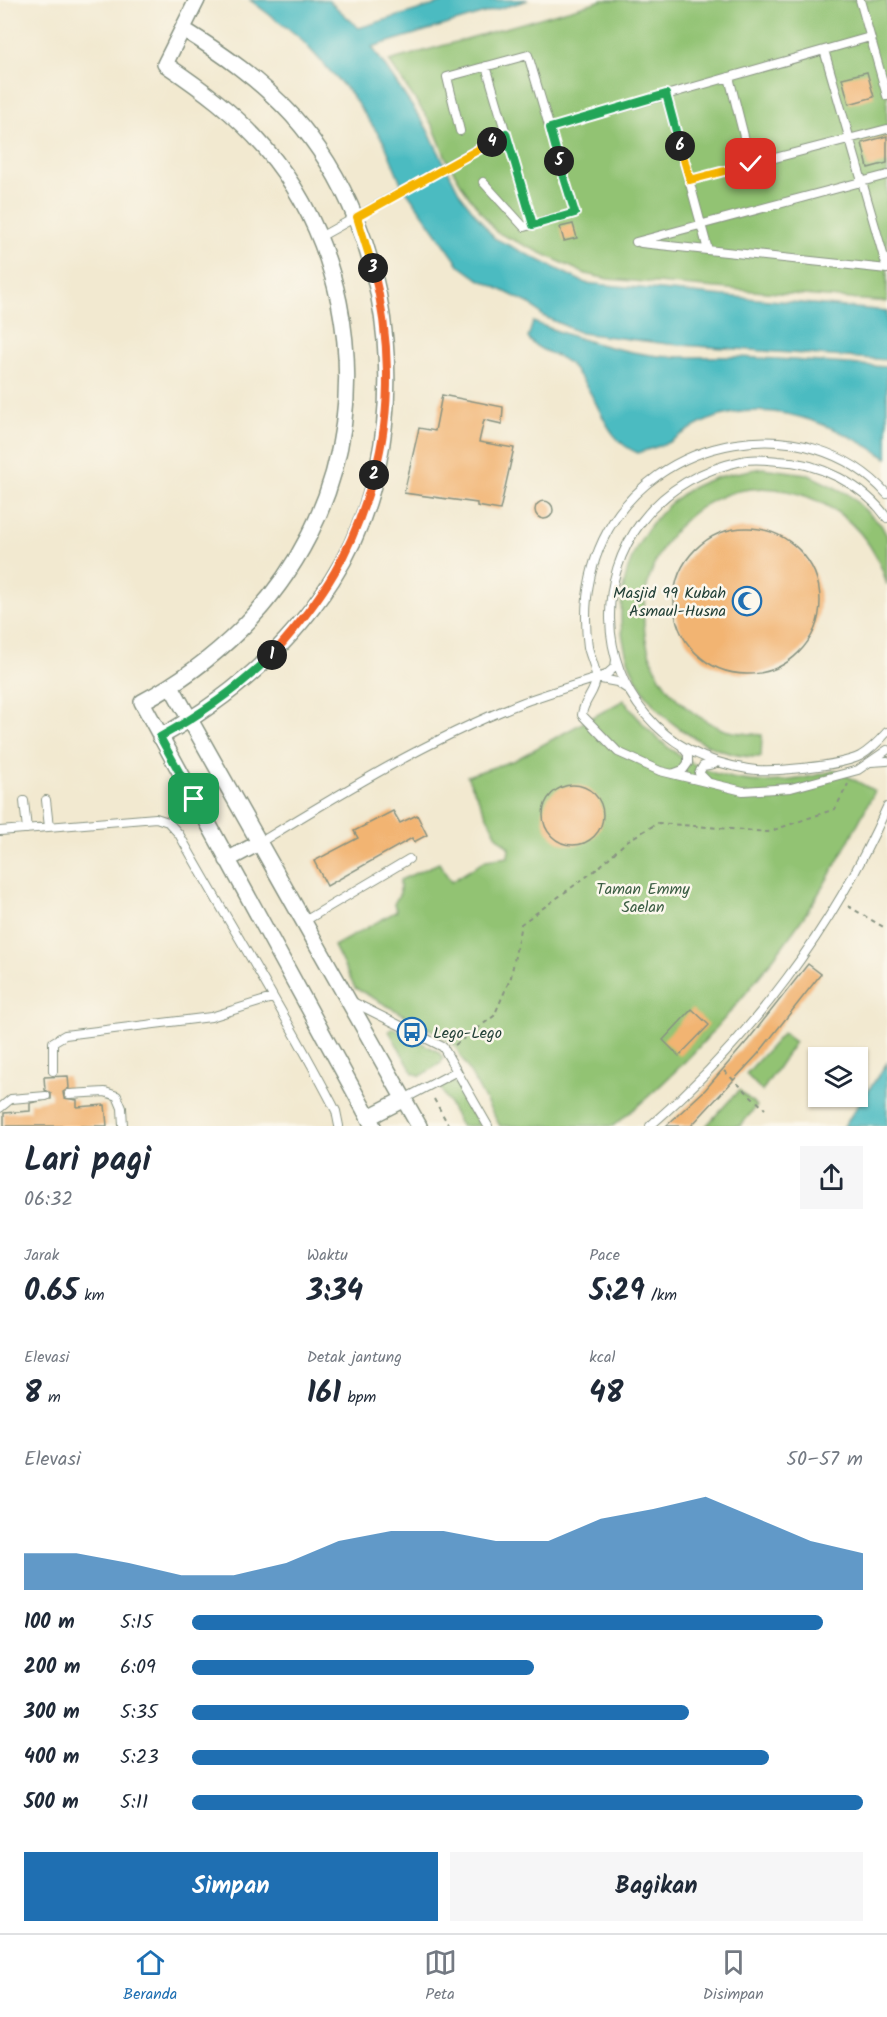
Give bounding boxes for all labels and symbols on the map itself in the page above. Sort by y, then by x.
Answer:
pin: 4 [477,127,507,157]
pin: 6 [665,131,695,161]
pin [725,138,776,189]
pin: 5 [544,146,574,176]
pin: 3 [358,253,388,283]
pin: 2 [359,460,389,490]
place label: Masjid 99 Kubah Asmaul-Husna [613,581,726,624]
mosque icon: Masjid 99 Kubah Asmaul-Husna [731,585,763,617]
pin: 1 [257,640,287,670]
pin [168,773,219,824]
park label: Taman Emmy Saelan [596,877,690,920]
bus stop icon: Lego-Lego [396,1016,428,1048]
place label: Lego-Lego [433,1021,502,1046]

